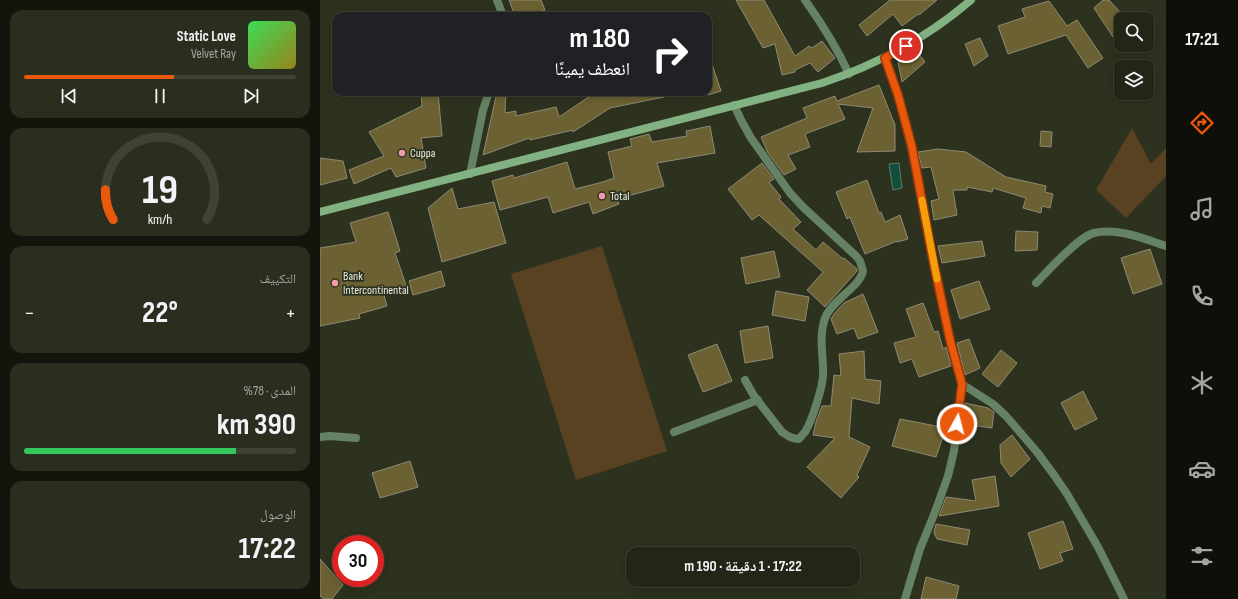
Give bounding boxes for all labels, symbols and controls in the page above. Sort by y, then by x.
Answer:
map controls [1114,12,1154,100]
button: search [1114,12,1154,52]
text: 180 m [570,22,630,55]
text: Static Love [177,27,236,46]
icon: right [644,28,696,80]
pin [889,29,923,63]
text: 17:21 [1185,29,1219,50]
icon: arrive [895,35,917,57]
text: Velvet Ray [191,46,236,62]
text: انعطف يمينًا [555,59,630,80]
button: layers [1114,60,1154,100]
icon: previous [58,85,80,107]
icon: pause [149,85,171,107]
icon: next [240,85,262,107]
icon: directions [1188,109,1216,137]
place label: Cuppa [410,146,436,161]
marker: Cuppa [397,148,407,158]
text: 19 [142,165,178,214]
place label: Total [610,189,630,204]
marker: Total [597,191,607,201]
icon: music [1188,195,1216,223]
text: km/h [148,210,172,227]
place label: Bank Intercontinental [343,269,409,298]
text: التكييف [260,271,296,287]
marker: Bank Intercontinental [330,278,340,288]
icon: phone [1188,282,1216,310]
text: 22° [142,295,178,331]
text: − [24,300,35,327]
text: + [285,300,296,327]
icon: climate [1188,369,1216,397]
text: المدى · 78% [244,383,296,399]
position arrow [936,403,978,445]
text: 390 km [217,407,296,443]
icon: car [1188,455,1216,483]
text: الوصول [260,507,296,523]
text: 17:22 [239,531,296,567]
speed limit sign: 30 [332,535,384,587]
icon: filters [1188,542,1216,570]
text: 17:22 · 1 دقيقة · 190 m [684,557,802,576]

